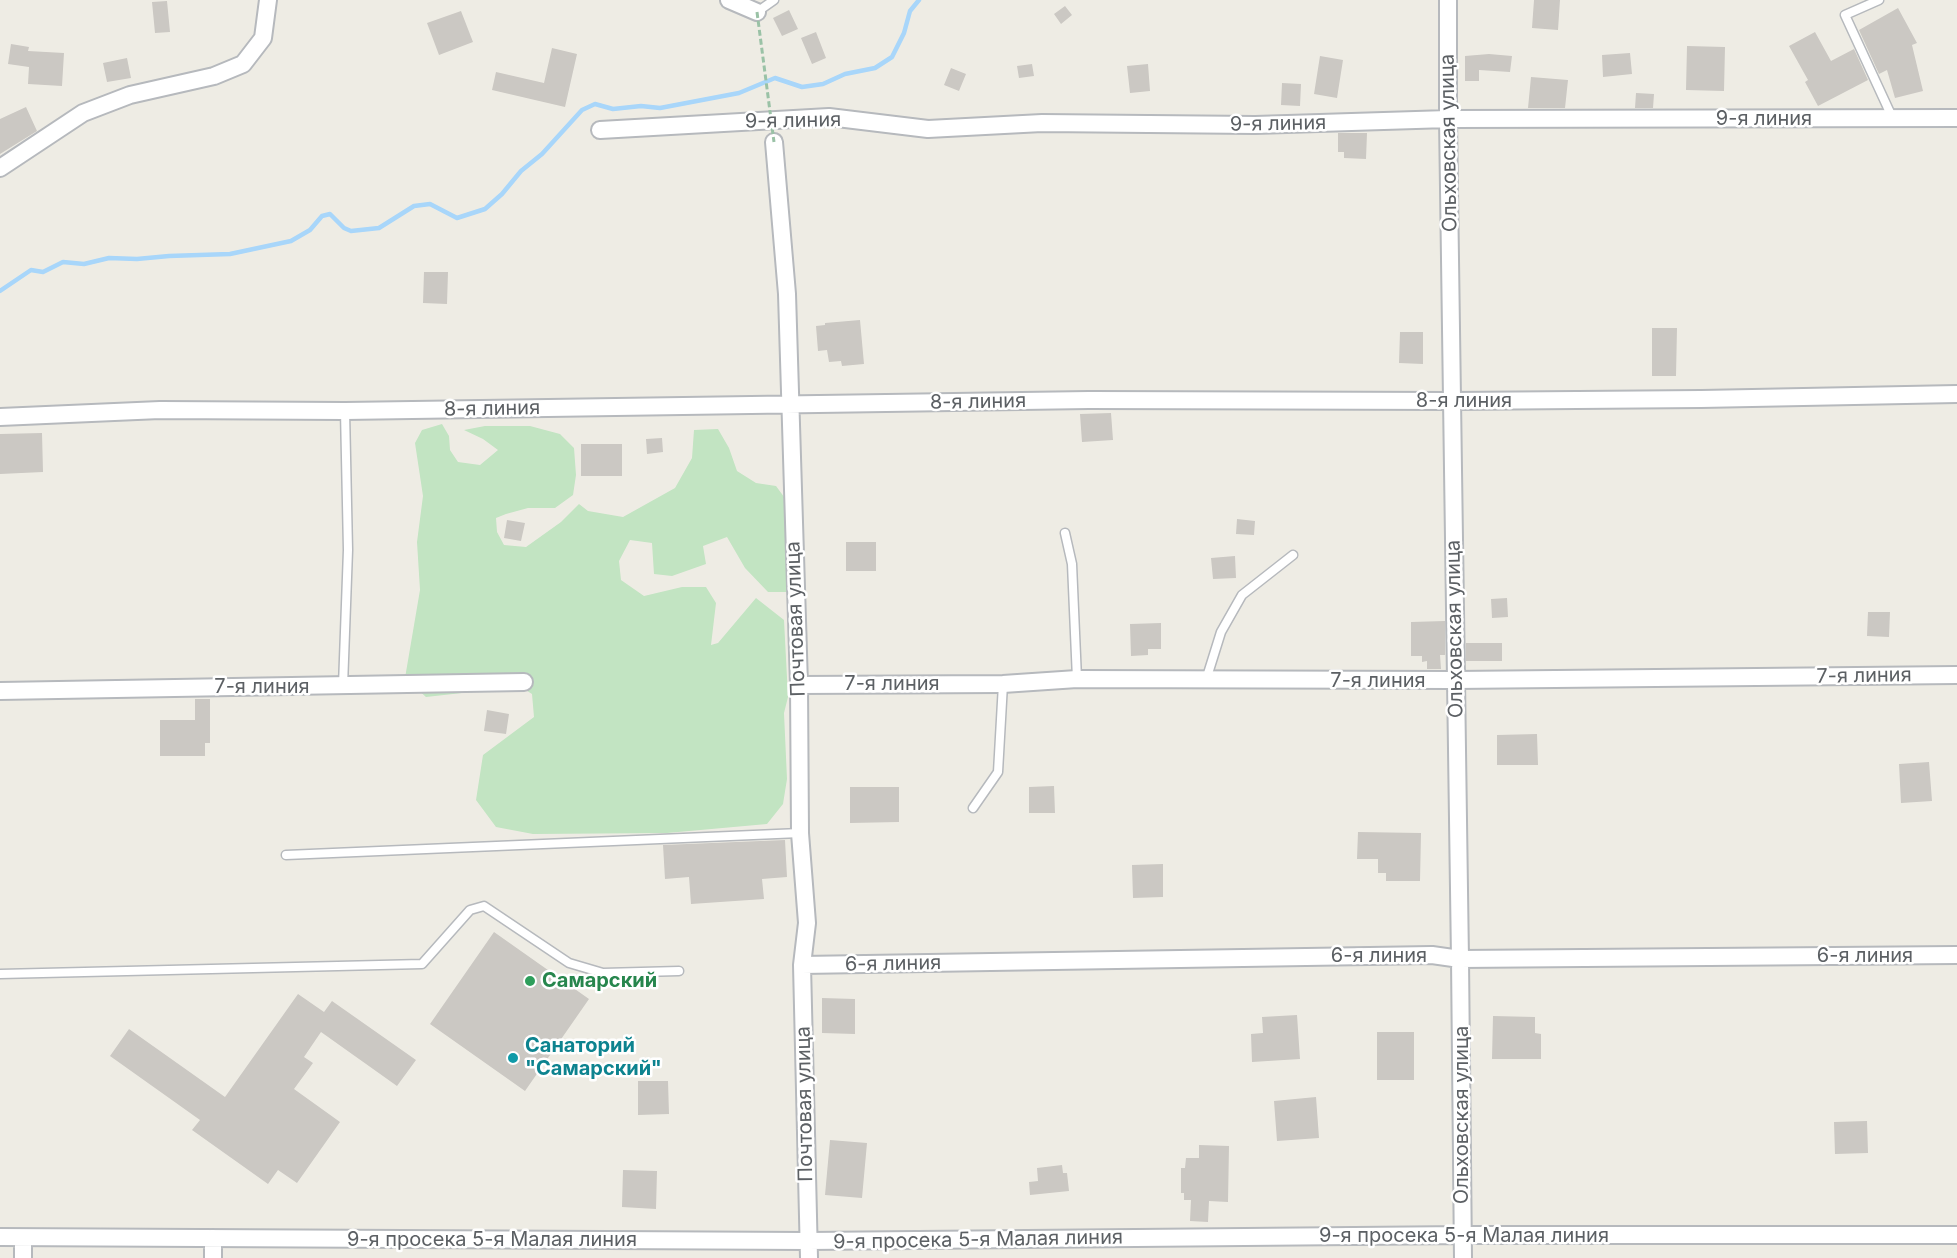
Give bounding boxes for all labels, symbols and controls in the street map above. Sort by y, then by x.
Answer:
street label: Ольховская улица [1435,54,1463,232]
street label: 9-я линия [1716,107,1812,131]
street label: 9-я линия [745,108,841,134]
street label: 9-я линия [1230,111,1326,137]
street label: 8-я линия [930,389,1026,415]
street label: 8-я линия [1416,389,1512,413]
street label: 8-я линия [444,396,540,422]
street label: Ольховская улица [1441,540,1469,718]
street label: Почтовая улица [781,541,811,697]
street label: 7-я линия [1816,663,1912,689]
street label: 7-я линия [1330,669,1426,693]
street label: 7-я линия [844,672,940,696]
street label: 7-я линия [214,675,310,699]
street label: 6-я линия [1331,944,1427,968]
street label: 6-я линия [1817,944,1913,968]
street label: 6-я линия [845,951,941,977]
place label: Самарский [542,969,657,993]
marker: Самарский [523,974,537,988]
street label: Почтовая улица [792,1026,818,1182]
street label: Ольховская улица [1450,1026,1474,1204]
place label: Санаторий "Самарский" [525,1034,662,1081]
marker: Санаторий "Самарский" [506,1051,520,1065]
street label: 9-я просека 5-я Малая линия [1319,1224,1609,1248]
street label: 9-я просека 5-я Малая линия [833,1225,1123,1255]
street label: 9-я просека 5-я Малая линия [347,1228,637,1252]

